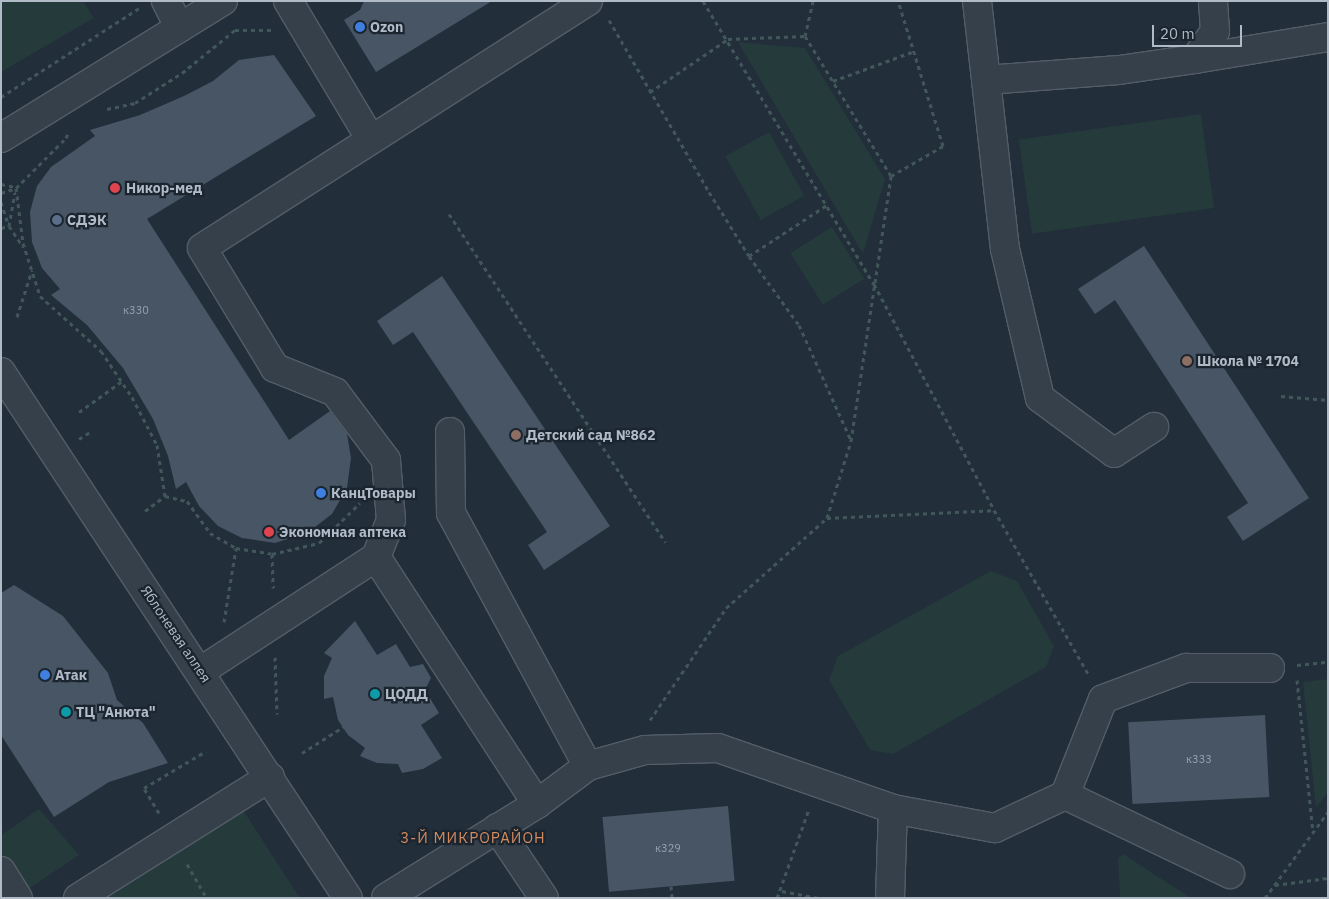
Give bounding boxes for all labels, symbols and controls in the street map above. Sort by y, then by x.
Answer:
scale bar [1154,15,1244,47]
place label: Ozon [370,19,403,35]
marker: Ozon [354,21,366,33]
text: 20 m [1160,24,1195,43]
place label: Никор-мед [126,180,202,196]
marker: Никор-мед [108,181,122,195]
place label: СДЭК [67,212,106,228]
marker: СДЭК [51,214,63,226]
house number: к330 [123,303,149,317]
place label: Школа № 1704 [1197,353,1299,369]
marker: Школа № 1704 [1181,355,1193,367]
place label: Детский сад №862 [526,427,656,443]
marker: Детский сад №862 [510,429,522,441]
place label: КанцТовары [331,485,416,501]
marker: КанцТовары [315,487,327,499]
place label: Экономная аптека [279,524,406,540]
marker: Экономная аптека [263,526,275,538]
street label: Яблоневая аллея [137,582,215,686]
place label: Атак [55,667,87,683]
marker: Атак [39,669,51,681]
place label: ЦОДД [385,686,428,702]
marker: ЦОДД [369,688,381,700]
place label: ТЦ "Анюта" [76,704,156,720]
marker: ТЦ "Анюта" [60,706,72,718]
house number: к333 [1186,752,1212,766]
district label: 3-Й МИКРОРАЙОН [399,829,547,847]
house number: к329 [655,841,681,855]

